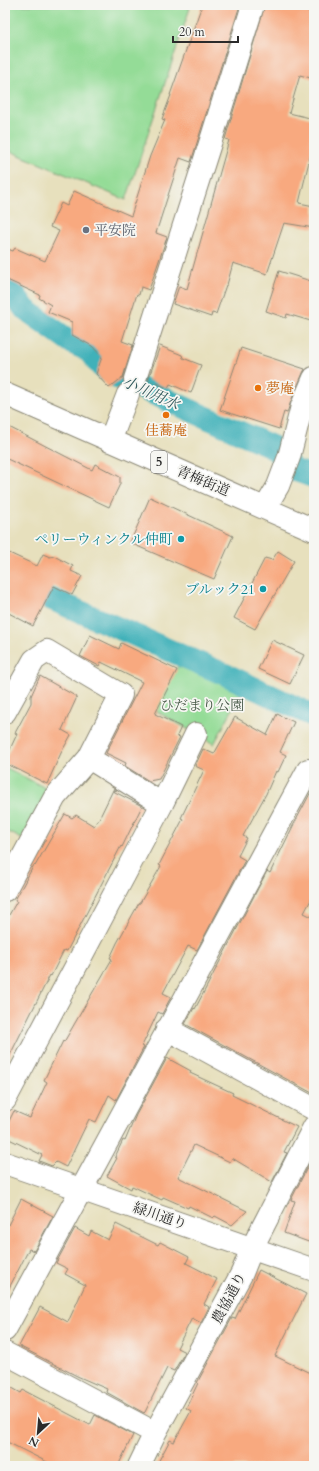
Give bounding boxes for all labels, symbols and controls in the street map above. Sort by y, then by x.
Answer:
scale bar [173,18,238,44]
text: 20 m [179,24,206,40]
place label: 平安院 [94,221,136,240]
marker: 平安院 [81,225,91,235]
water label: 小川用水 [120,372,184,415]
place label: 夢庵 [266,379,294,398]
marker: 夢庵 [253,383,263,393]
marker: 佳蕎庵 [161,410,171,420]
place label: 佳蕎庵 [145,421,187,440]
road number: 5 [151,451,167,473]
street label: 青梅街道 [174,461,232,501]
place label: ペリーウィンクル仲町 [35,530,173,549]
marker: ペリーウィンクル仲町 [176,534,186,544]
place label: ブルック21 [185,580,255,599]
marker: ブルック21 [258,584,268,594]
park label: ひだまり公園 [160,696,244,715]
street label: 緑川通り [130,1198,190,1234]
street label: 農協通り [207,1269,251,1327]
north arrow [18,1413,58,1453]
text: N [26,1433,41,1450]

